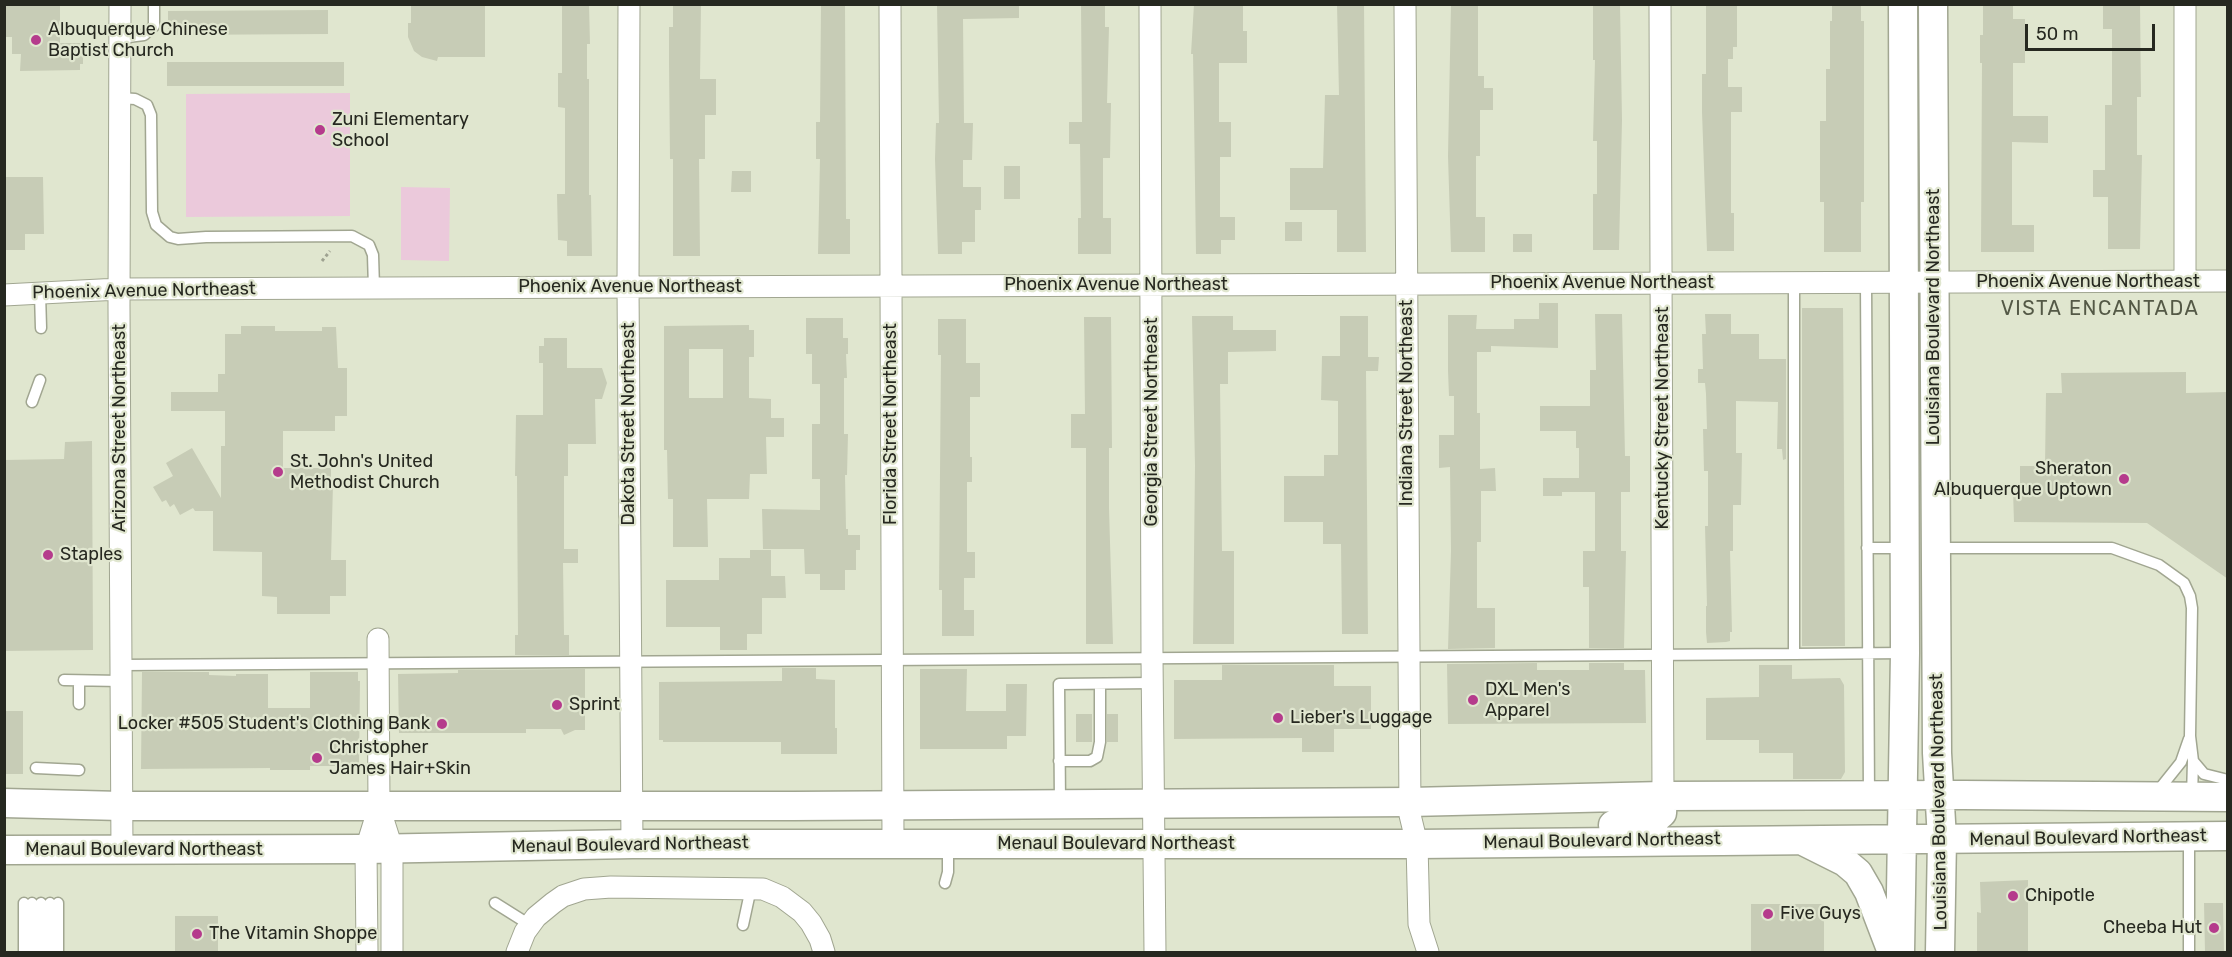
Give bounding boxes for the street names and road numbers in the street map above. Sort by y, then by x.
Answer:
street label: Louisiana Boulevard Northeast [1923,189,1945,445]
street label: Phoenix Avenue Northeast [1976,271,2200,293]
street label: Phoenix Avenue Northeast [1490,272,1714,294]
street label: Phoenix Avenue Northeast [1004,274,1228,296]
street label: Phoenix Avenue Northeast [518,276,742,298]
street label: Phoenix Avenue Northeast [32,278,256,304]
street label: Indiana Street Northeast [1396,300,1418,506]
street label: Kentucky Street Northeast [1652,307,1674,529]
street label: Georgia Street Northeast [1141,317,1163,527]
street label: Dakota Street Northeast [618,322,640,526]
street label: Florida Street Northeast [880,323,902,525]
street label: Arizona Street Northeast [109,324,131,532]
street label: Louisiana Boulevard Northeast [1926,673,1952,931]
street label: Menaul Boulevard Northeast [1969,825,2207,851]
street label: Menaul Boulevard Northeast [1483,828,1721,854]
street label: Menaul Boulevard Northeast [511,832,749,858]
street label: Menaul Boulevard Northeast [997,833,1235,855]
street label: Menaul Boulevard Northeast [25,839,263,861]

